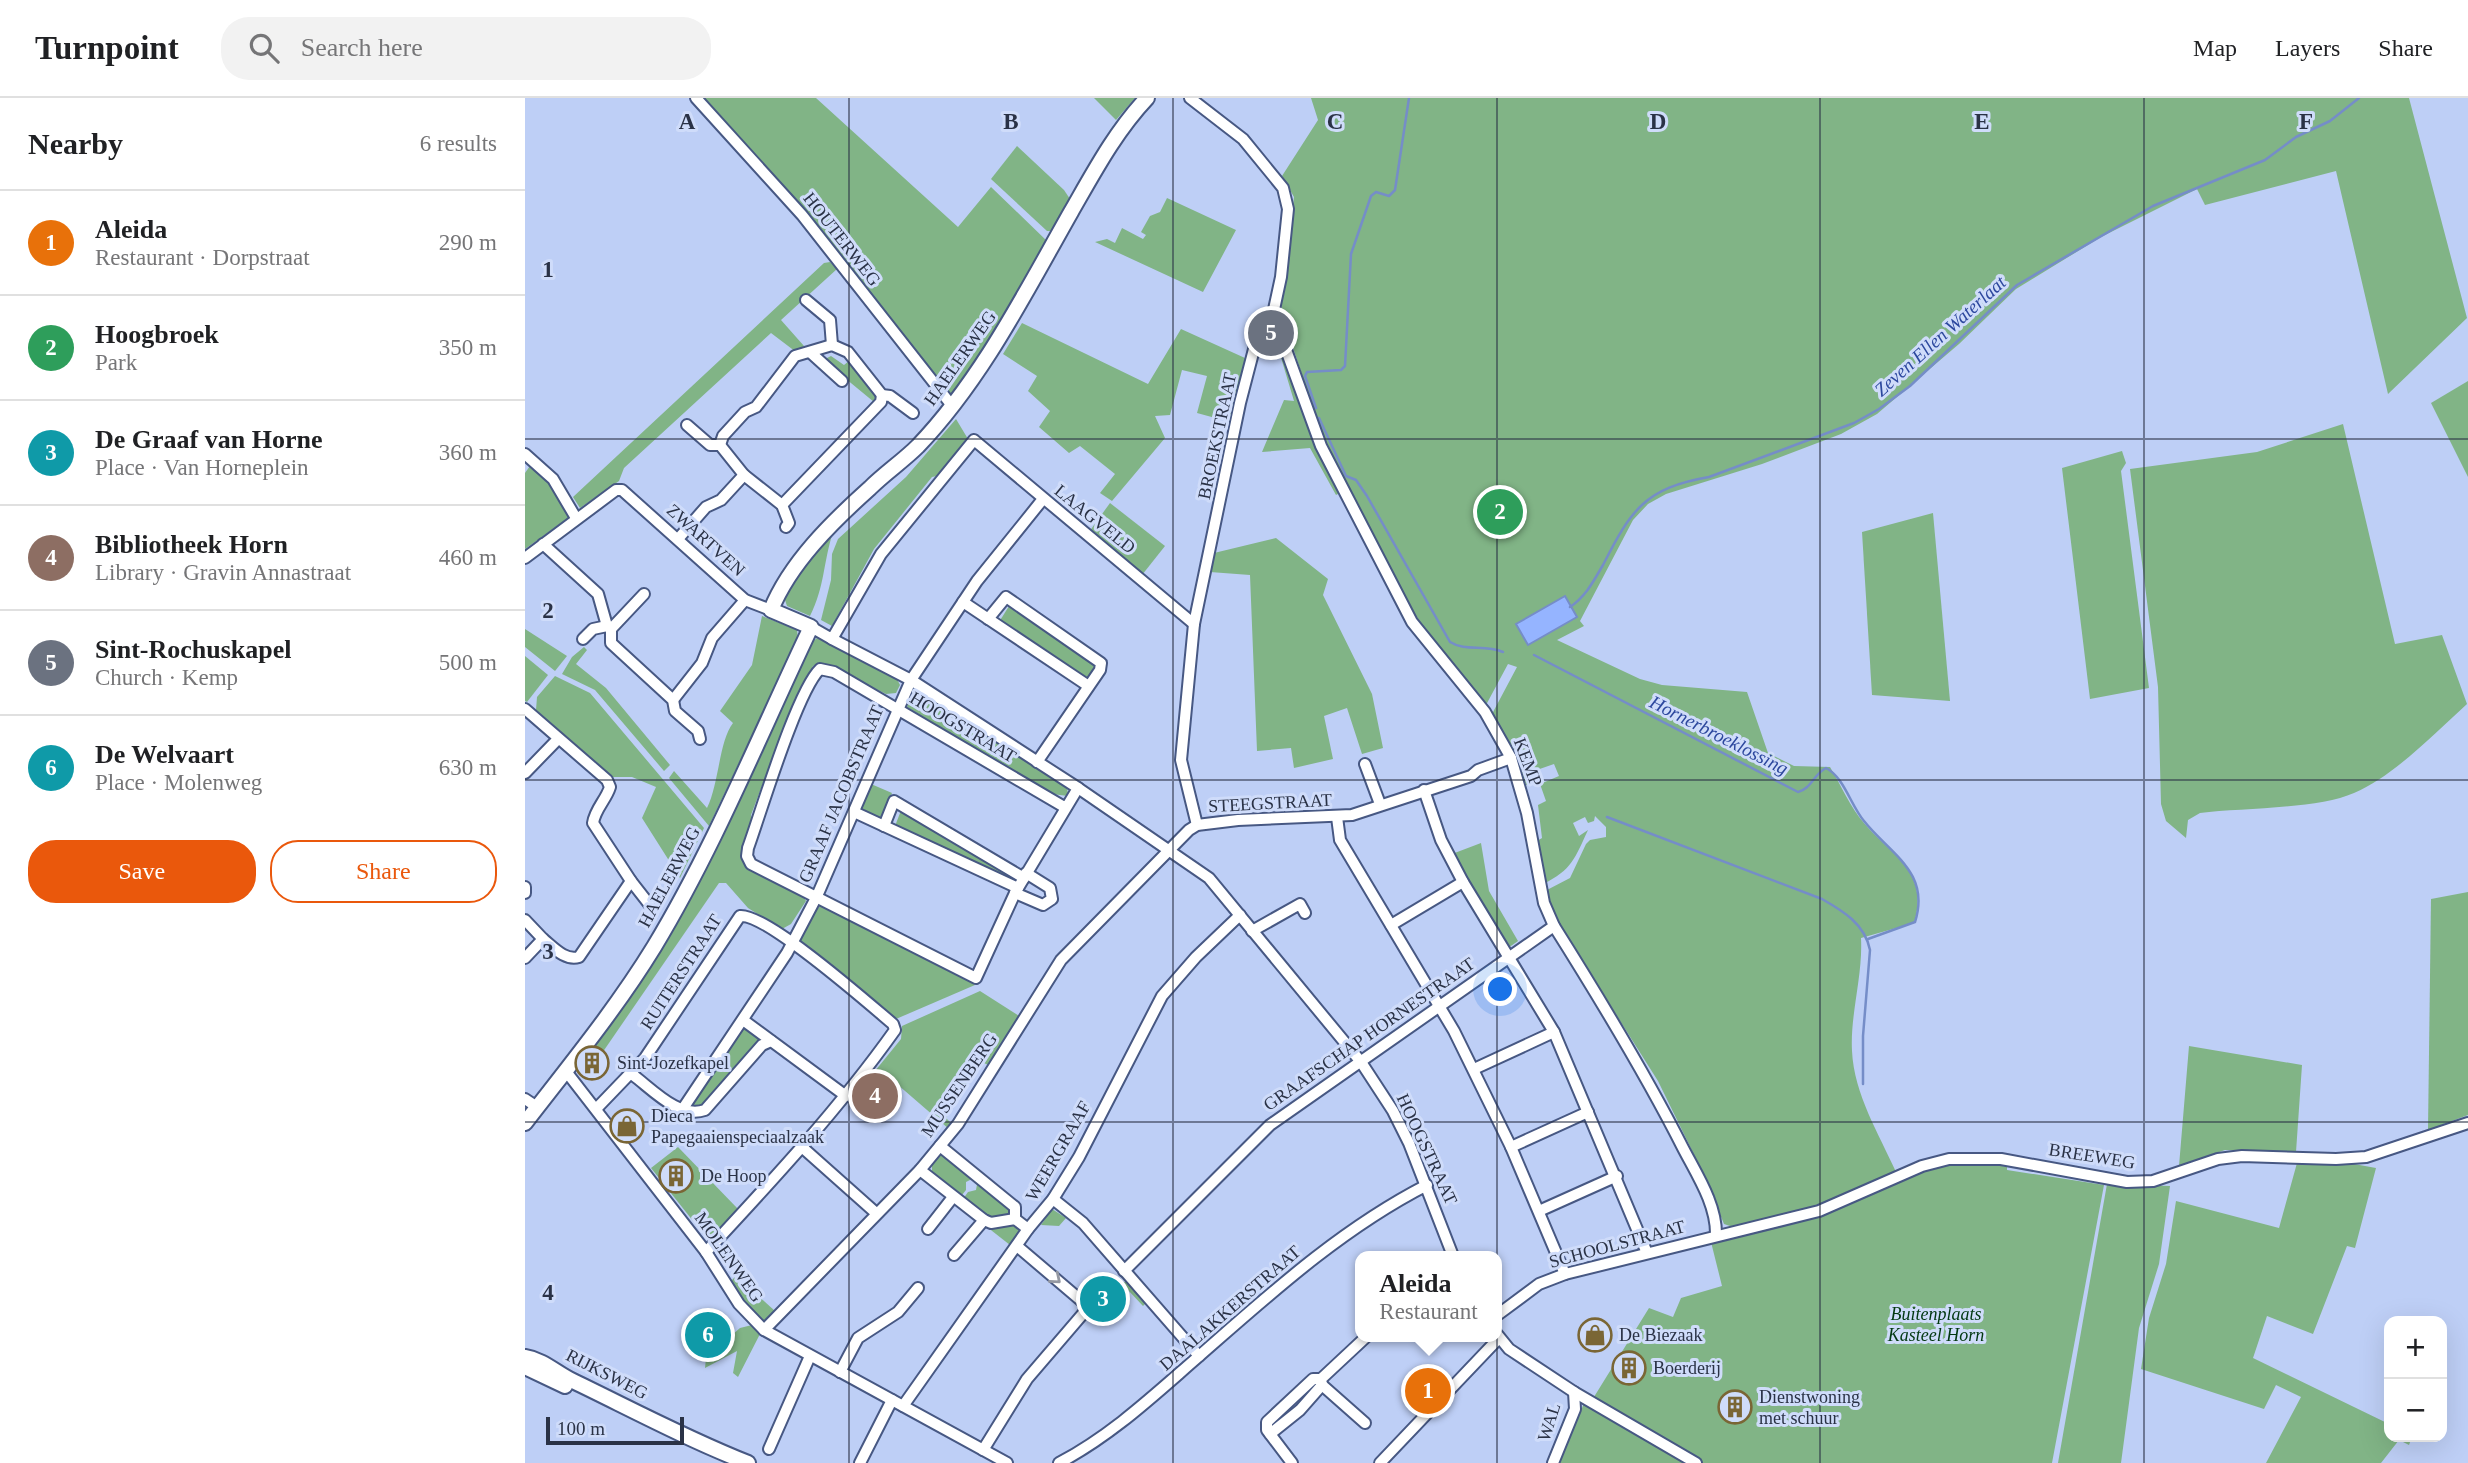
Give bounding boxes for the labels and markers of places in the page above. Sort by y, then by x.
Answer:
pin: 5 [1248,307,1294,359]
pin: 2 [1477,486,1523,538]
building icon: Sint-Jozefkapel [573,1044,611,1082]
place label: Sint-Jozefkapel [617,1053,729,1073]
pin: 4 [852,1070,898,1122]
place label: Dieca Papegaaienspeciaalzaak [651,1106,824,1147]
shop icon: Dieca Papegaaienspeciaalzaak [608,1107,646,1145]
building icon: De Hoop [657,1157,695,1195]
place label: De Hoop [701,1166,767,1186]
pin: 3 [1080,1273,1126,1325]
pin: 6 [685,1309,731,1361]
shop icon: De Biezaak [1576,1316,1614,1354]
place label: De Biezaak [1619,1325,1702,1345]
building icon: Boerderij [1610,1349,1648,1387]
place label: Boerderij [1653,1358,1721,1378]
pin: 1 [1405,1365,1451,1417]
place label: Dienstwoning met schuur [1759,1387,1860,1428]
building icon: Dienstwoning met schuur [1716,1388,1754,1426]

